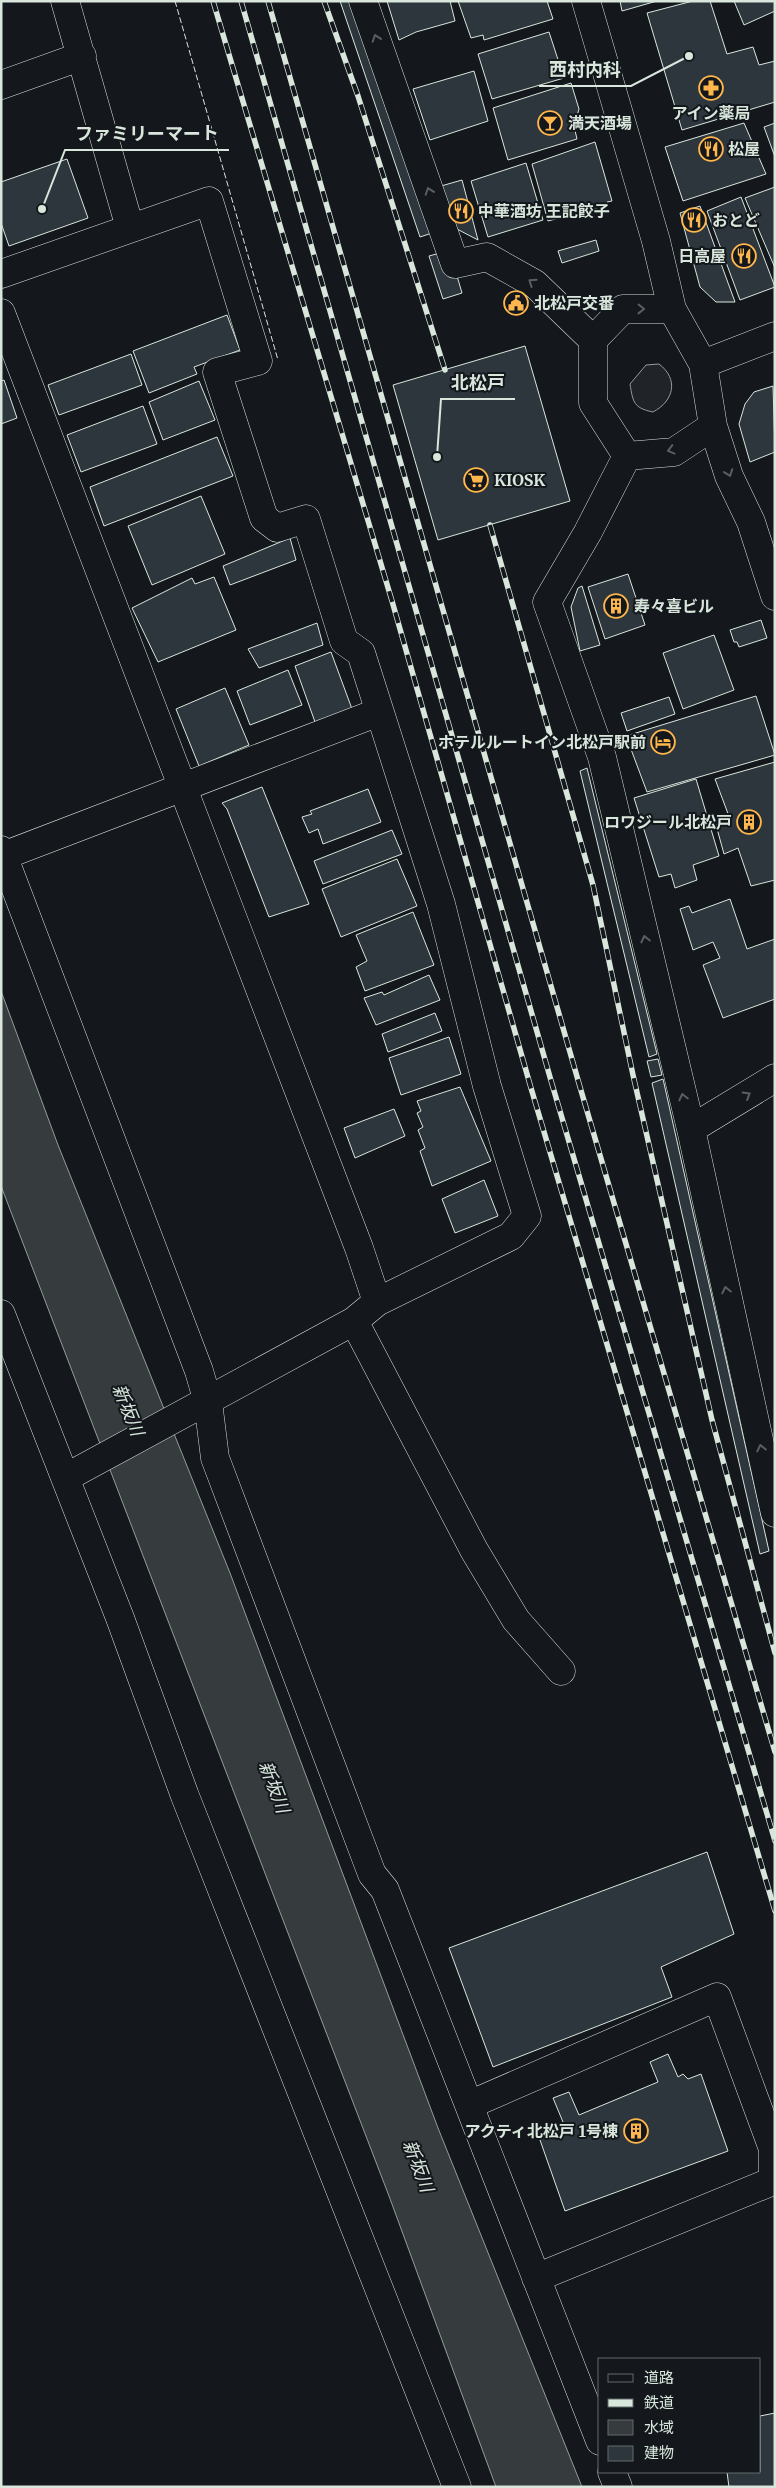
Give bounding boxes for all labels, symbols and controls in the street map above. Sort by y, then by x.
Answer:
one-way arrow [372,34,382,43]
callout: 西村内科 [539,53,631,86]
text: 西村内科 [549,58,621,81]
pharmacy icon: アイン薬局 [698,75,724,101]
place label: アイン薬局 [671,103,751,123]
bar icon: 満天酒場 [537,110,563,136]
place label: 満天酒場 [568,113,632,133]
callout: ファミリーマート [65,117,229,150]
text: ファミリーマート [75,122,219,145]
restaurant icon: 松屋 [698,136,724,162]
place label: 松屋 [728,139,760,159]
one-way arrow [425,188,435,196]
restaurant icon: 中華酒坊 王記餃子 [448,198,474,224]
place label: 中華酒坊 王記餃子 [478,201,610,221]
restaurant icon: おとど [681,207,707,233]
place label: おとど [712,210,760,230]
restaurant icon: 日高屋 [731,243,757,269]
place label: 日高屋 [678,246,726,266]
one-way arrow [528,279,538,288]
public building icon: 北松戸交番 [503,290,529,316]
place label: 北松戸交番 [534,293,614,313]
one-way arrow [638,304,646,314]
callout: 北松戸 [441,366,515,399]
text: 北松戸 [451,371,505,394]
one-way arrow [667,445,676,455]
supermarket icon: KIOSK [463,467,489,493]
one-way arrow [723,468,733,476]
place label: KIOSK [494,470,545,490]
building icon: 寿々喜ビル [603,593,629,619]
place label: 寿々喜ビル [634,596,714,616]
hotel icon: ホテルルートイン北松戸駅前 [650,729,676,755]
place label: ホテルルートイン北松戸駅前 [438,732,646,752]
building icon: ロワジール北松戸 [736,809,762,835]
place label: ロワジール北松戸 [604,812,732,832]
one-way arrow [640,934,651,943]
one-way arrow [742,1091,751,1101]
one-way arrow [678,1092,689,1101]
one-way arrow [721,1285,732,1294]
water label: 新坂川 [108,1380,150,1441]
one-way arrow [756,1444,766,1453]
water label: 新坂川 [254,1757,296,1818]
building icon: アクティ北松戸 1号棟 [623,2118,649,2144]
place label: アクティ北松戸 1号棟 [465,2121,618,2141]
water label: 新坂川 [398,2136,440,2197]
legend [598,2358,761,2473]
text: 道路 [644,2368,674,2387]
text: 鉄道 [644,2393,674,2412]
text: 水域 [644,2418,674,2437]
text: 建物 [644,2443,674,2462]

